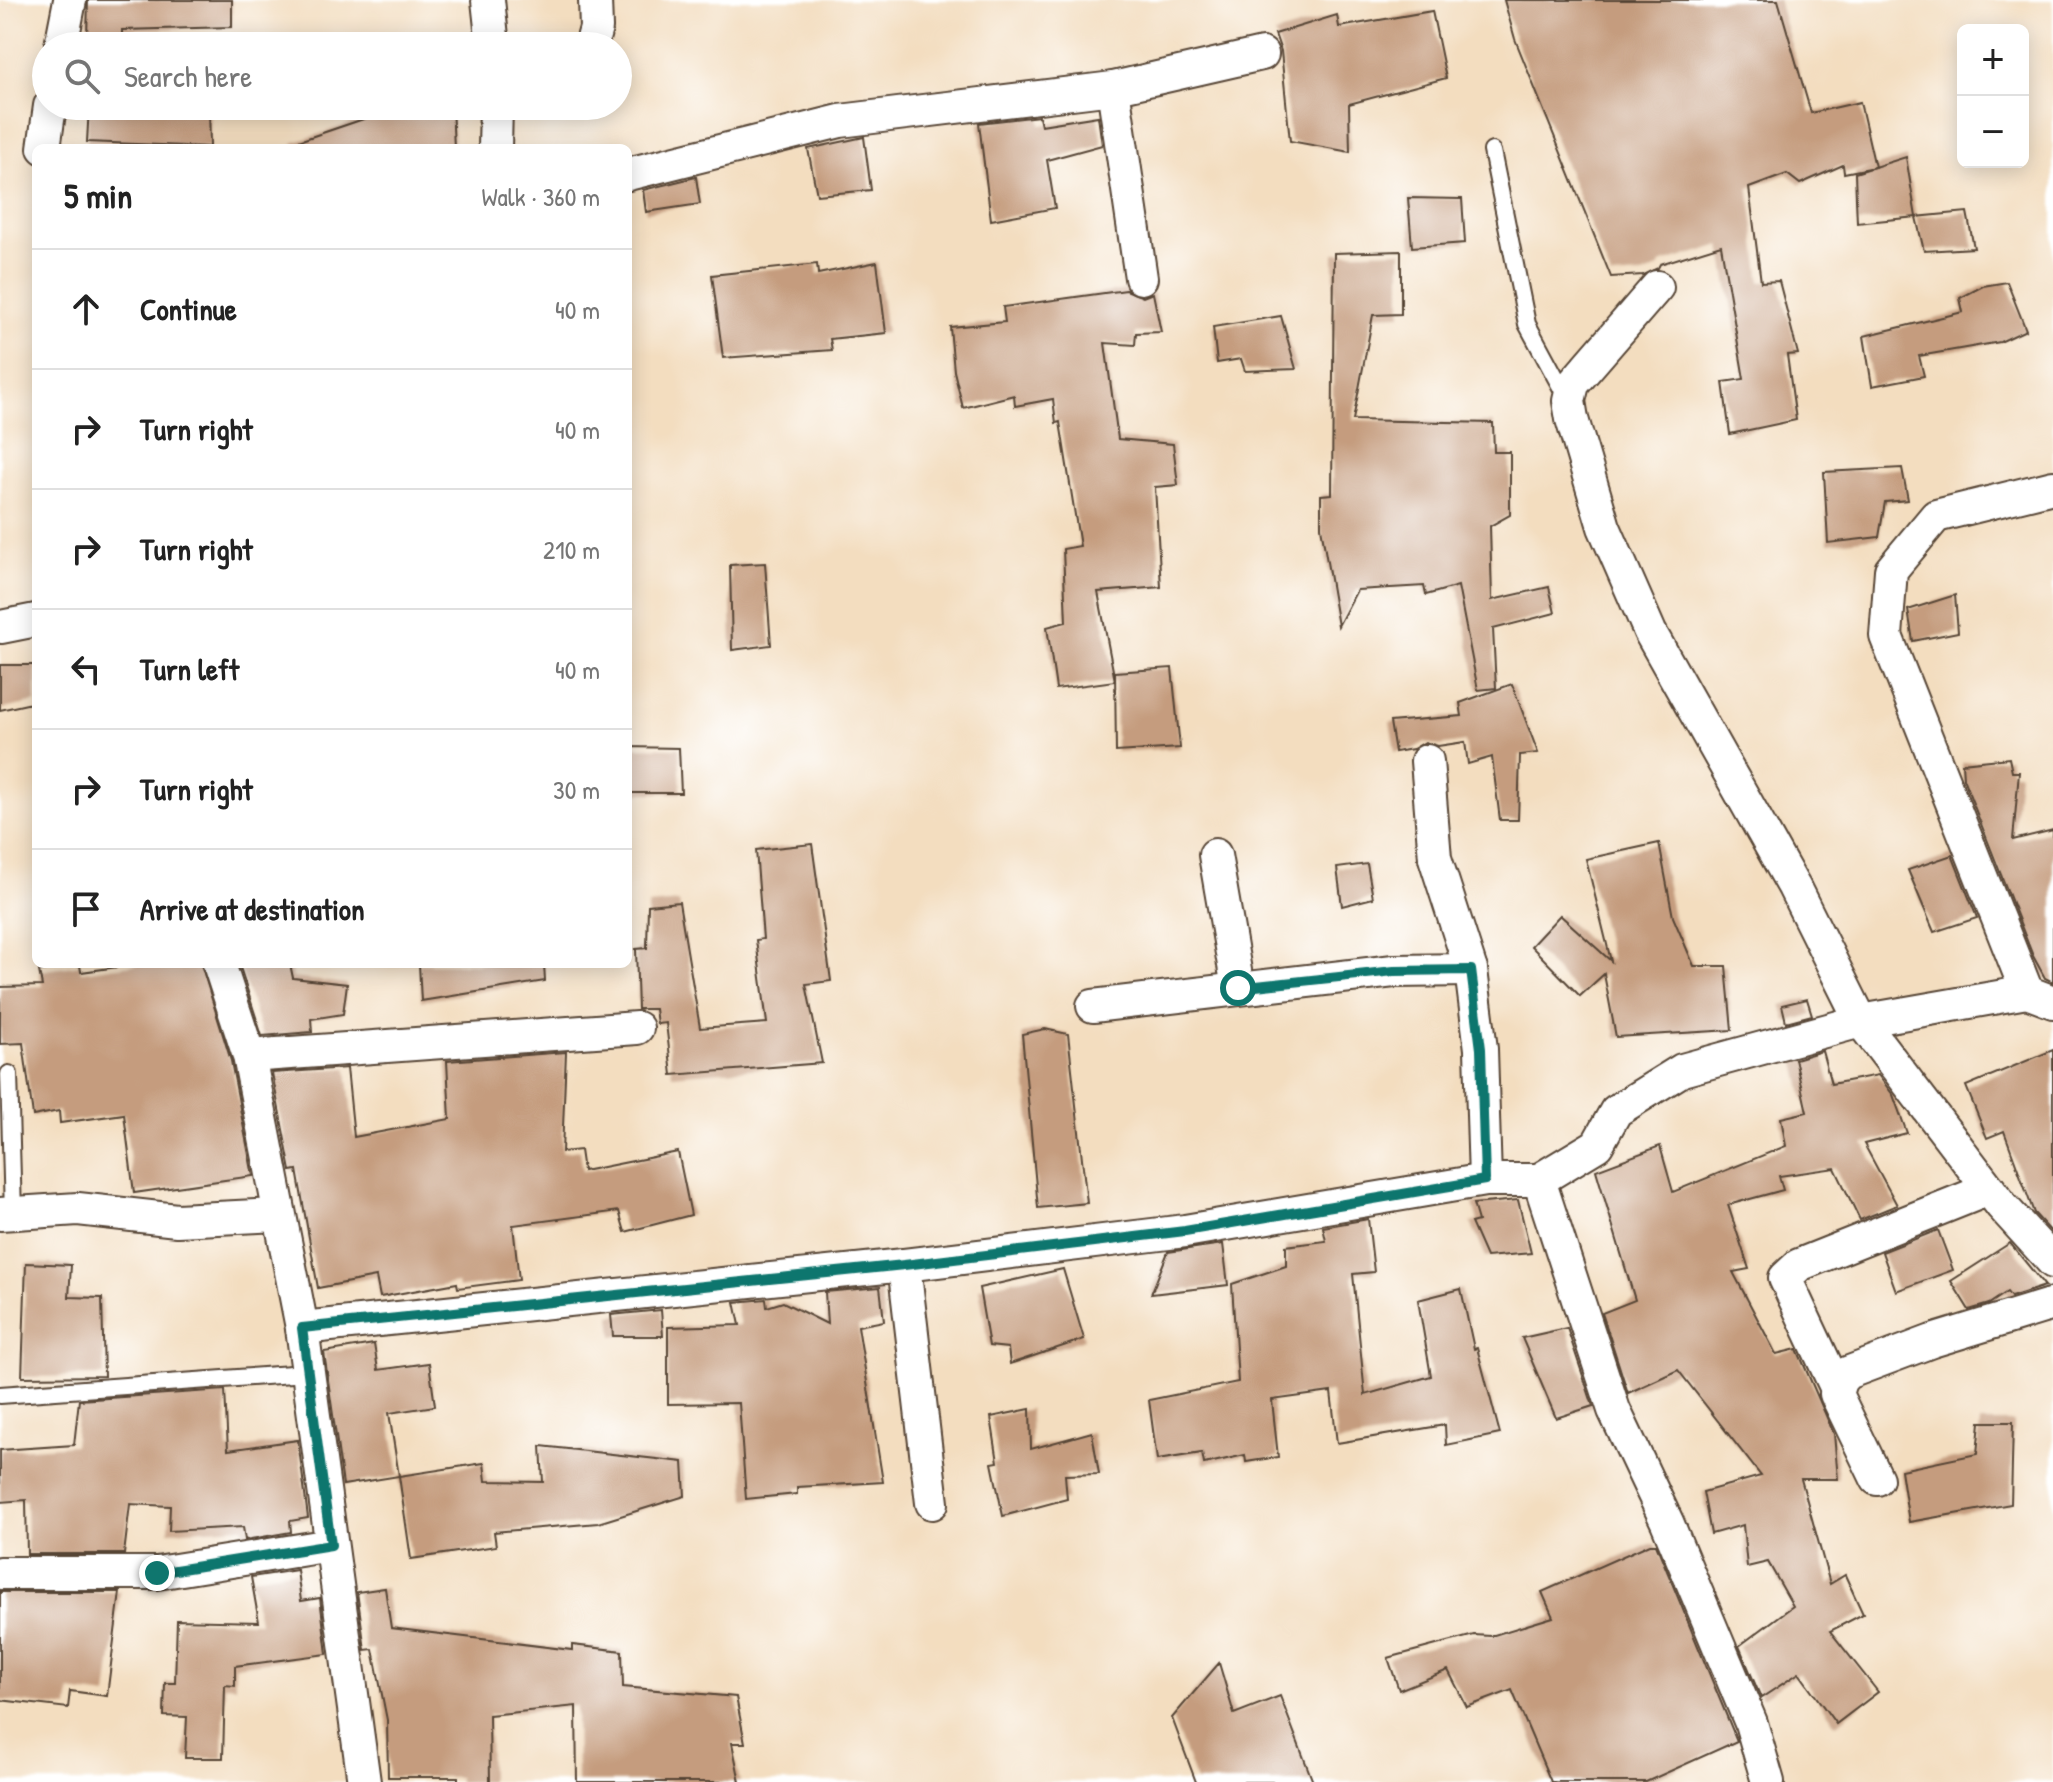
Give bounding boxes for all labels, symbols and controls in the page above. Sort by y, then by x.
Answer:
map controls [1957,24,2029,168]
button: + [1957,24,2029,96]
search box [32,32,632,120]
icon: search [60,54,104,98]
text: Search here [124,56,252,96]
button: − [1957,96,2029,168]
text: 5 min [64,173,132,219]
text: Walk · 360 m [482,179,600,214]
icon: ahead [64,287,108,331]
text: Continue [140,289,237,329]
text: 40 m [555,292,600,327]
icon: right [64,407,108,451]
text: Turn right [140,409,253,449]
text: 40 m [555,412,600,447]
icon: right [64,527,108,571]
text: Turn right [140,529,253,569]
text: 210 m [543,532,600,567]
icon: left [64,647,108,691]
text: Turn left [140,649,239,689]
text: 40 m [555,652,600,687]
icon: right [64,767,108,811]
text: Turn right [140,769,253,809]
text: 30 m [553,772,600,807]
icon: arrive [64,887,108,931]
text: Arrive at destination [140,889,365,929]
route start [1220,970,1256,1006]
route end [139,1555,175,1591]

